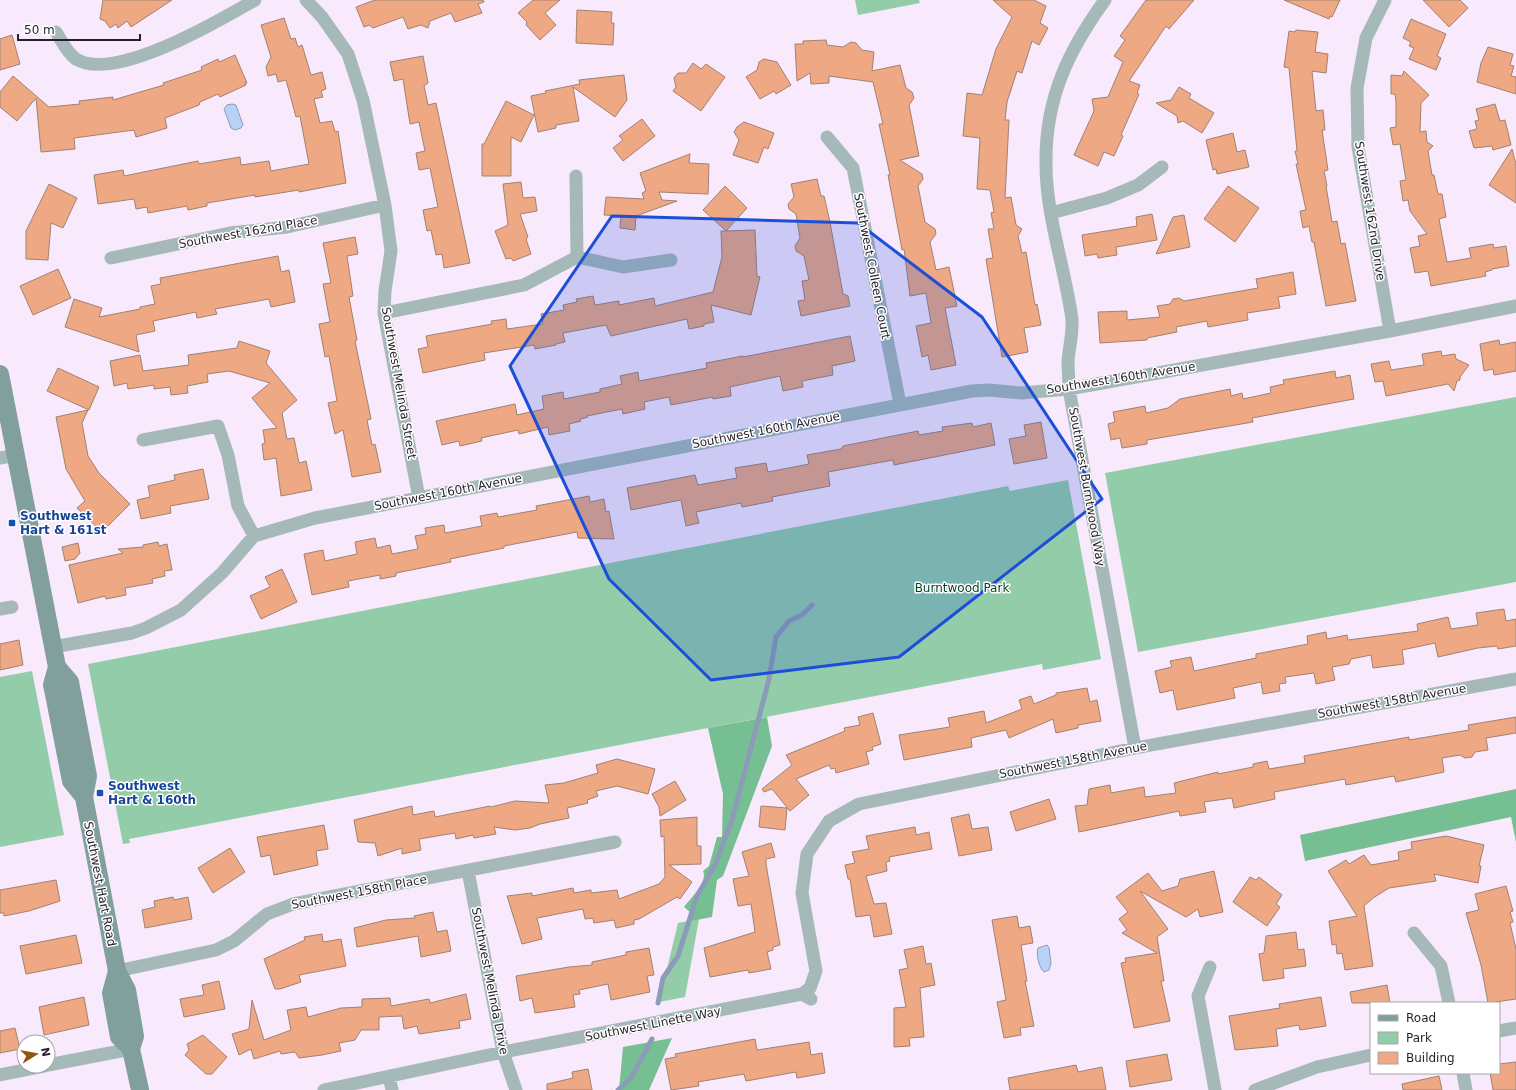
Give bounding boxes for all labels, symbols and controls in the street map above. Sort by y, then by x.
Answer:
scale bar [18,16,140,42]
text: 50 m [24,23,55,37]
street label: Southwest 162nd Drive [1352,140,1388,282]
street label: Southwest Colleen Court [851,192,893,340]
street label: Southwest 162nd Place [178,213,318,251]
street label: Southwest Melinda Street [379,306,419,460]
street label: Southwest 160th Avenue [1046,359,1196,397]
street label: Southwest Burntwood Way [1066,406,1108,568]
street label: Southwest 160th Avenue [691,409,841,451]
street label: Southwest 160th Avenue [373,471,523,513]
place label: Southwest Hart & 161st [20,509,107,537]
marker: Southwest Hart & 161st [7,518,17,528]
park label: Burntwood Park [915,581,1009,595]
street label: Southwest 158th Avenue [1317,681,1467,721]
street label: Southwest 158th Avenue [998,739,1148,781]
place label: Southwest Hart & 160th [108,779,196,807]
marker: Southwest Hart & 160th [95,788,105,798]
street label: Southwest Hart Road [81,820,119,948]
street label: Southwest 158th Place [290,872,428,912]
street label: Southwest Melinda Drive [469,906,511,1056]
legend [1370,1002,1500,1074]
street label: Southwest Linette Way [584,1004,722,1044]
text: Road [1406,1011,1436,1025]
text: Park [1406,1031,1432,1045]
north arrow [16,1034,56,1074]
text: N [38,1046,53,1058]
text: Building [1406,1051,1455,1065]

